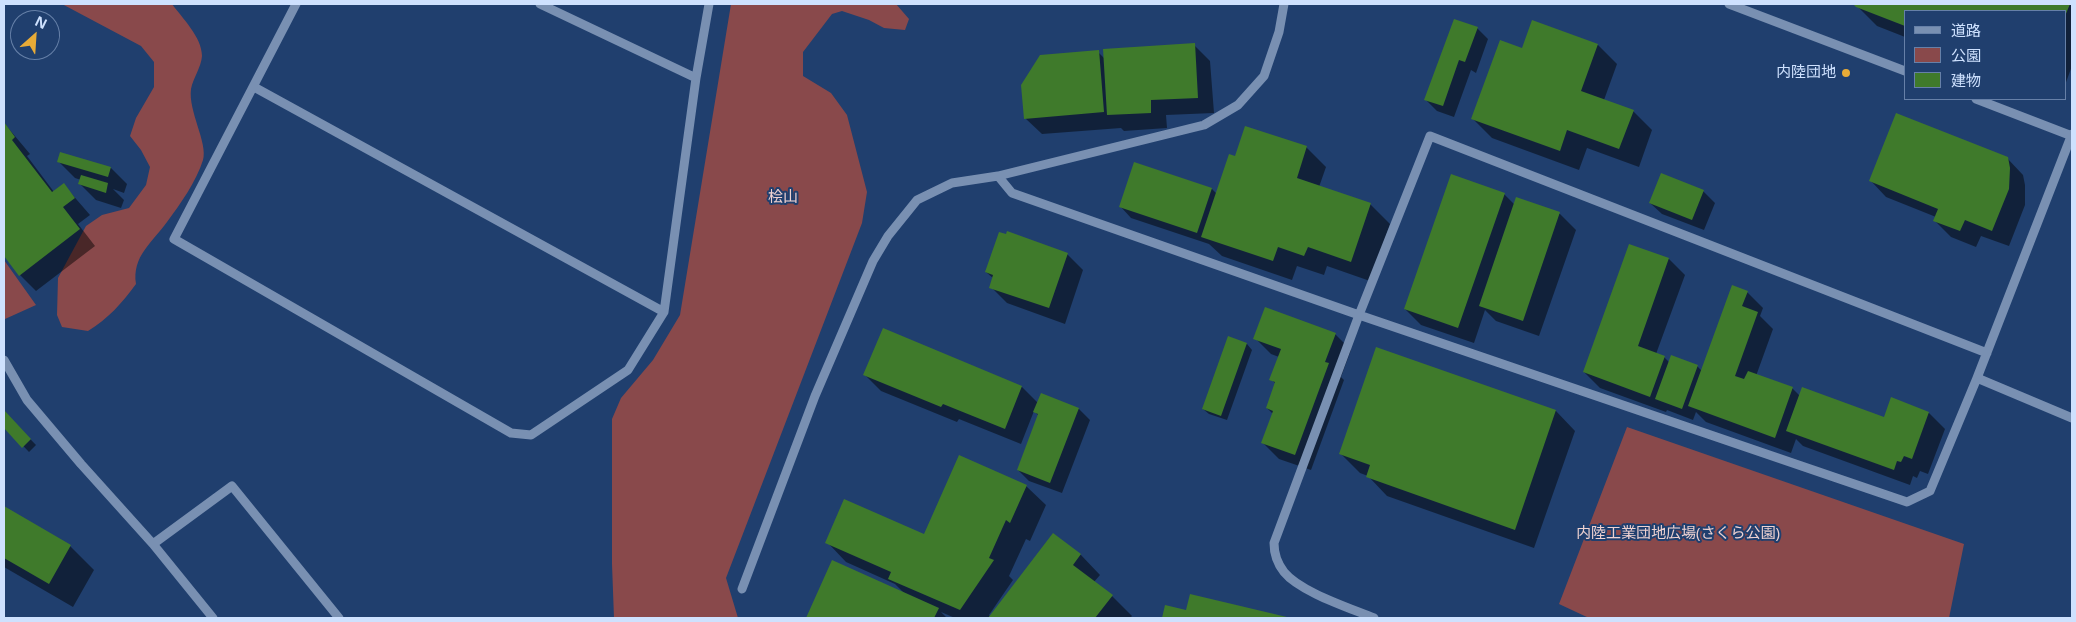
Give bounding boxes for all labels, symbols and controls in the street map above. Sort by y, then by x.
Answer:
north arrow [10,10,60,60]
legend [1904,10,2066,100]
text: N [32,11,51,33]
text: 道路 [1951,20,1981,40]
text: 公園 [1951,45,1981,65]
place label: 内陸団地 [1776,64,1836,82]
marker: 内陸団地 [1840,67,1852,79]
text: 建物 [1951,70,1981,90]
park label: 桧山 [768,189,798,207]
park label: 内陸工業団地広場(さくら公園) [1576,525,1780,543]

